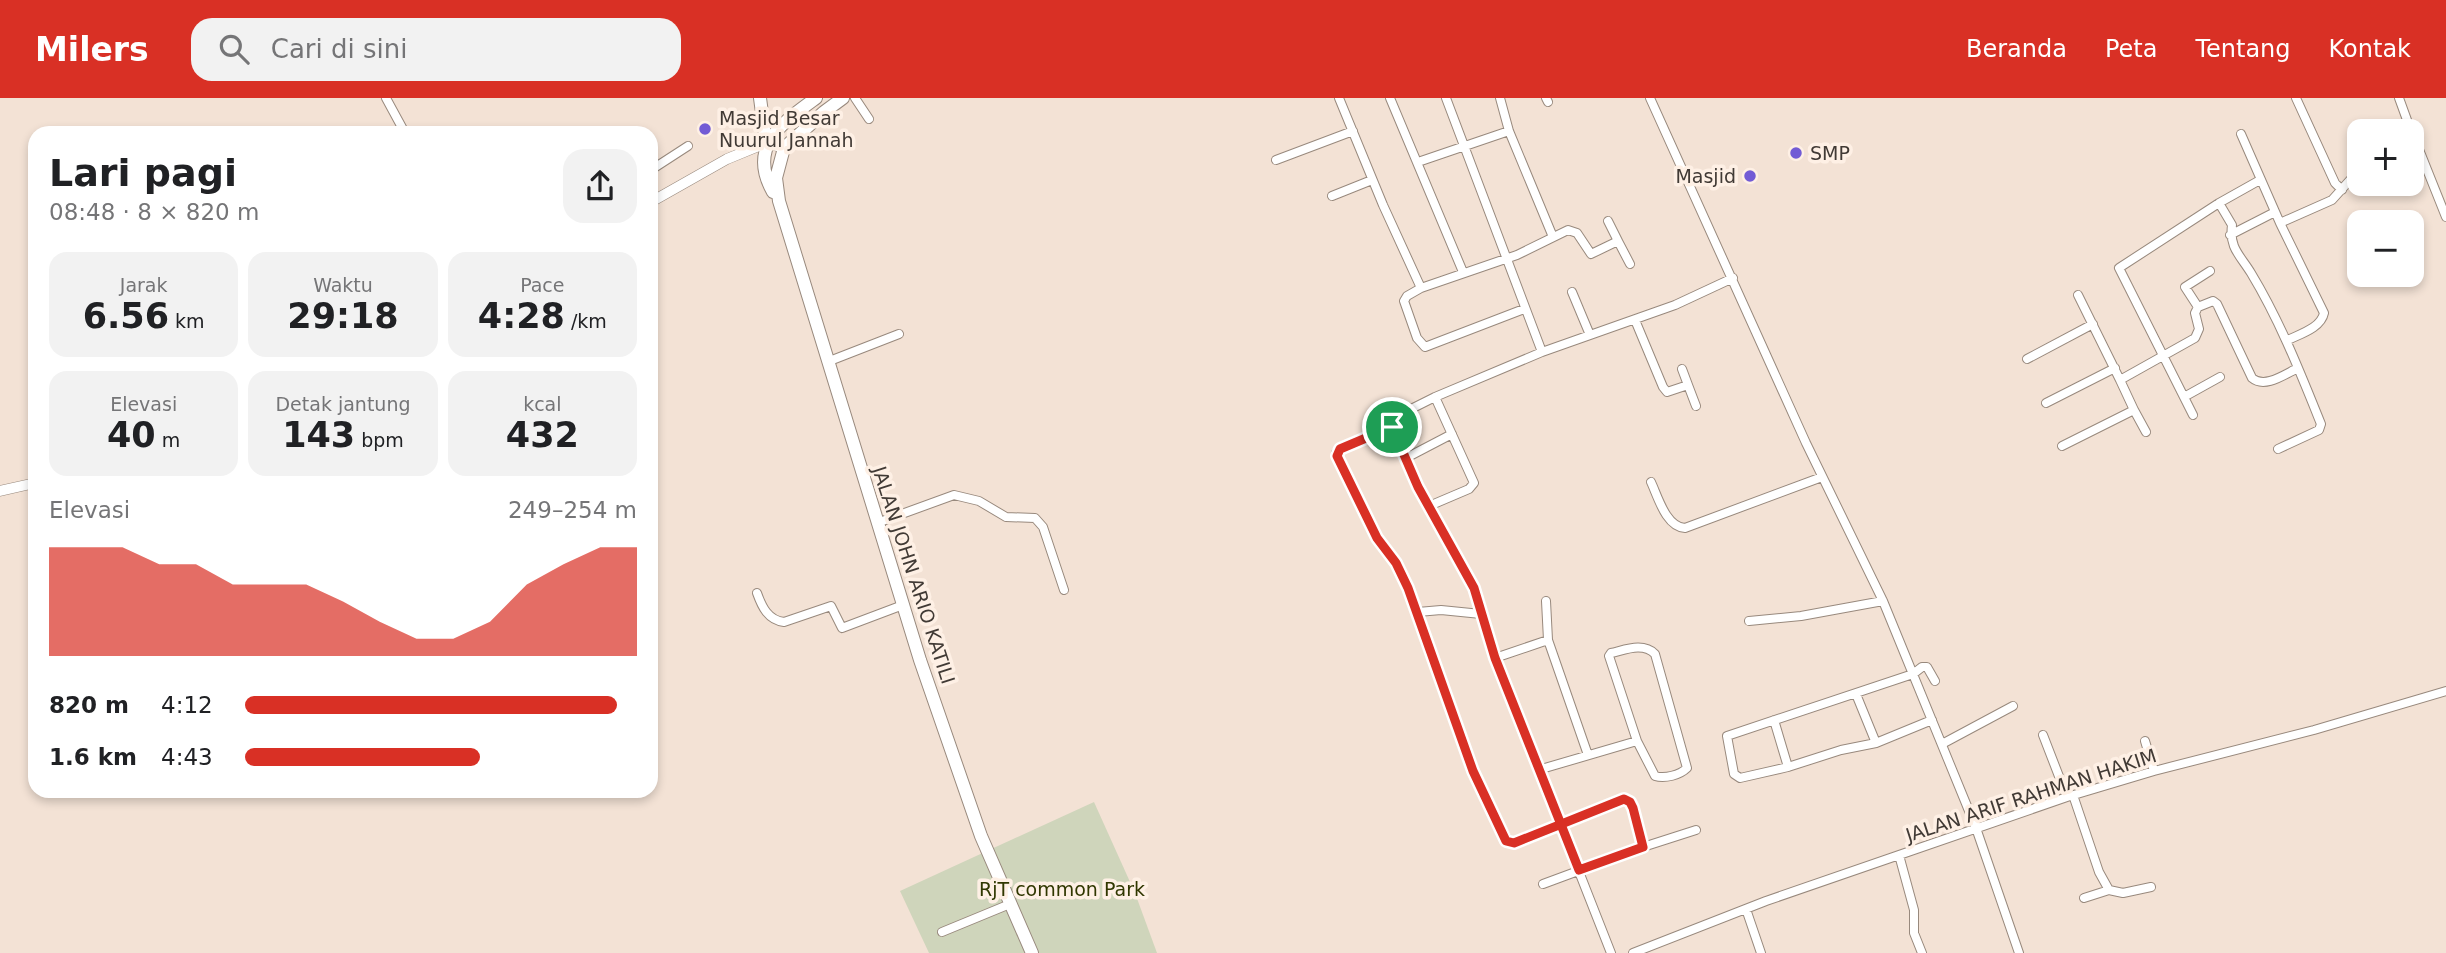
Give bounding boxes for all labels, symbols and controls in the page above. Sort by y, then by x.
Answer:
search box [191,18,681,81]
text: Milers [35,30,149,69]
icon: search [215,30,253,68]
text: Cari di sini [271,34,408,64]
text: Beranda [1966,35,2067,63]
text: Peta [2105,35,2157,63]
text: Tentang [2195,35,2291,63]
text: Kontak [2329,35,2411,63]
place label: Masjid Besar Nuurul Jannah [719,107,853,151]
map controls [2347,119,2424,287]
button: + [2347,119,2424,196]
marker: Masjid Besar Nuurul Jannah [697,121,713,137]
place label: SMP [1810,142,1850,164]
marker: SMP [1788,145,1804,161]
button: share [563,149,637,223]
text: Lari pagi [49,151,237,195]
place label: Masjid [1675,165,1736,187]
marker: Masjid [1742,168,1758,184]
text: 08:48 · 8 × 820 m [49,199,259,225]
button: − [2347,210,2424,287]
text: Jarak [120,274,168,296]
text: Waktu [313,274,373,296]
text: Pace [520,274,565,296]
text: 6.56 [83,296,169,336]
text: 29:18 [287,296,399,336]
text: 4:28 [478,296,565,336]
text: km [169,310,205,332]
text: /km [565,310,607,332]
text: Elevasi [110,393,177,415]
text: Detak jantung [275,393,411,415]
text: kcal [523,393,562,415]
pin [1362,397,1422,457]
icon: arrive [1373,408,1411,446]
text: 40 [107,415,156,455]
text: 143 [282,415,355,455]
text: 432 [506,415,579,455]
text: m [156,429,180,451]
text: bpm [355,429,404,451]
street label: JALAN JOHN ARIO KATILI [868,462,960,687]
text: Elevasi [49,497,130,523]
text: 249–254 m [508,497,637,523]
text: 820 m [49,692,129,718]
text: 4:12 [161,692,213,718]
text: 1.6 km [49,744,137,770]
text: 4:43 [161,744,213,770]
street label: JALAN ARIF RAHMAN HAKIM [1902,744,2159,846]
park label: RjT common Park [979,878,1145,900]

